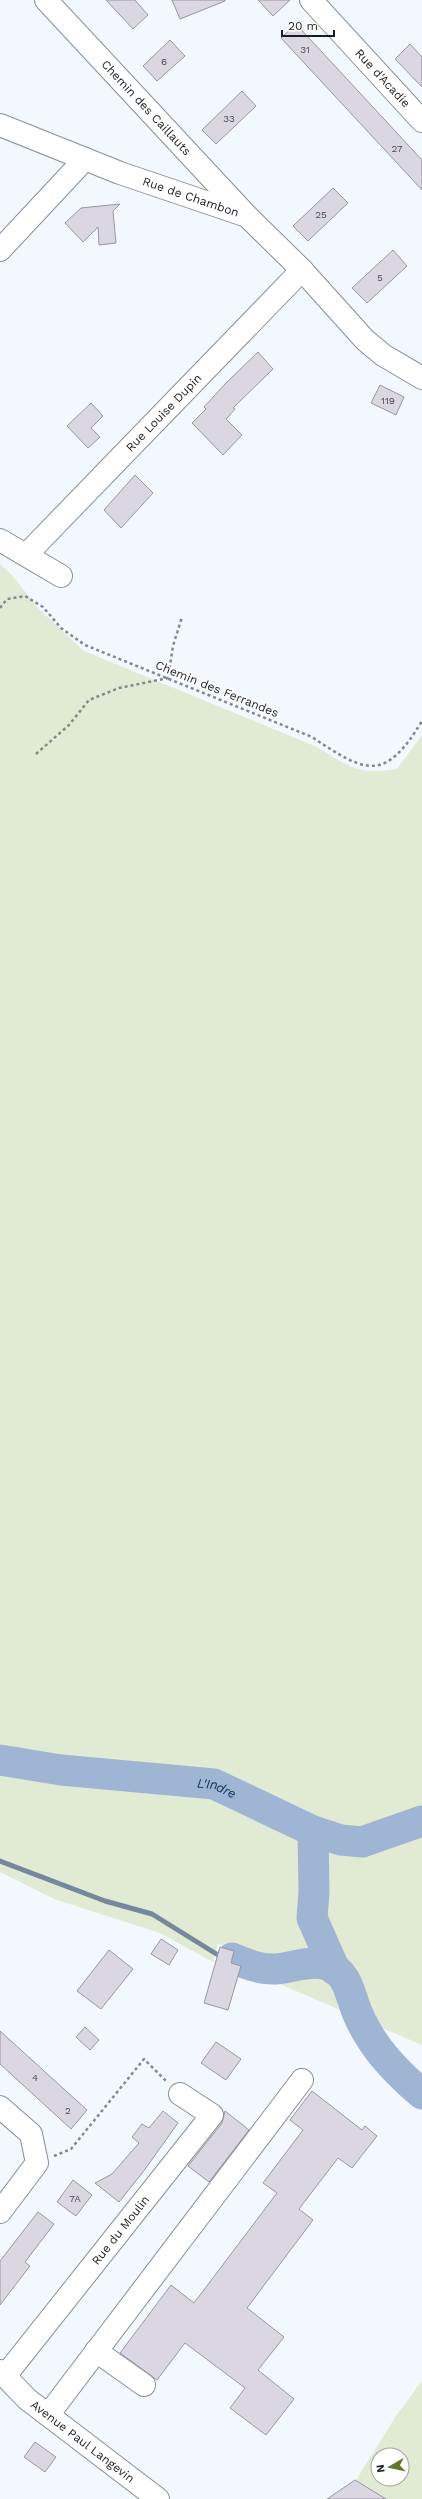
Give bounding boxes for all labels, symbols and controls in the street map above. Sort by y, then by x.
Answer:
scale bar [282,12,334,38]
text: 20 m [288,19,318,33]
house number: 31 [300,44,310,55]
street label: Rue d'Acadie [352,46,413,110]
house number: 6 [161,56,167,67]
street label: Chemin des Caillauts [98,57,194,158]
house number: 33 [223,113,235,124]
house number: 27 [391,143,403,154]
street label: Rue de Chambon [141,174,241,220]
house number: 25 [315,209,327,220]
house number: 5 [377,272,383,283]
street label: Rue Louise Dupin [123,371,204,455]
house number: 119 [381,395,395,406]
street label: Chemin des Ferrandes [153,658,281,720]
water label: L'Indre [197,1775,239,1801]
house number: 4 [32,2072,38,2083]
house number: 2 [65,2105,71,2116]
house number: 7A [69,2193,81,2204]
street label: Rue du Moulin [89,2193,152,2268]
street label: Avenue Paul Langevin [28,2397,137,2486]
north arrow [370,2447,410,2487]
text: N [374,2463,388,2474]

